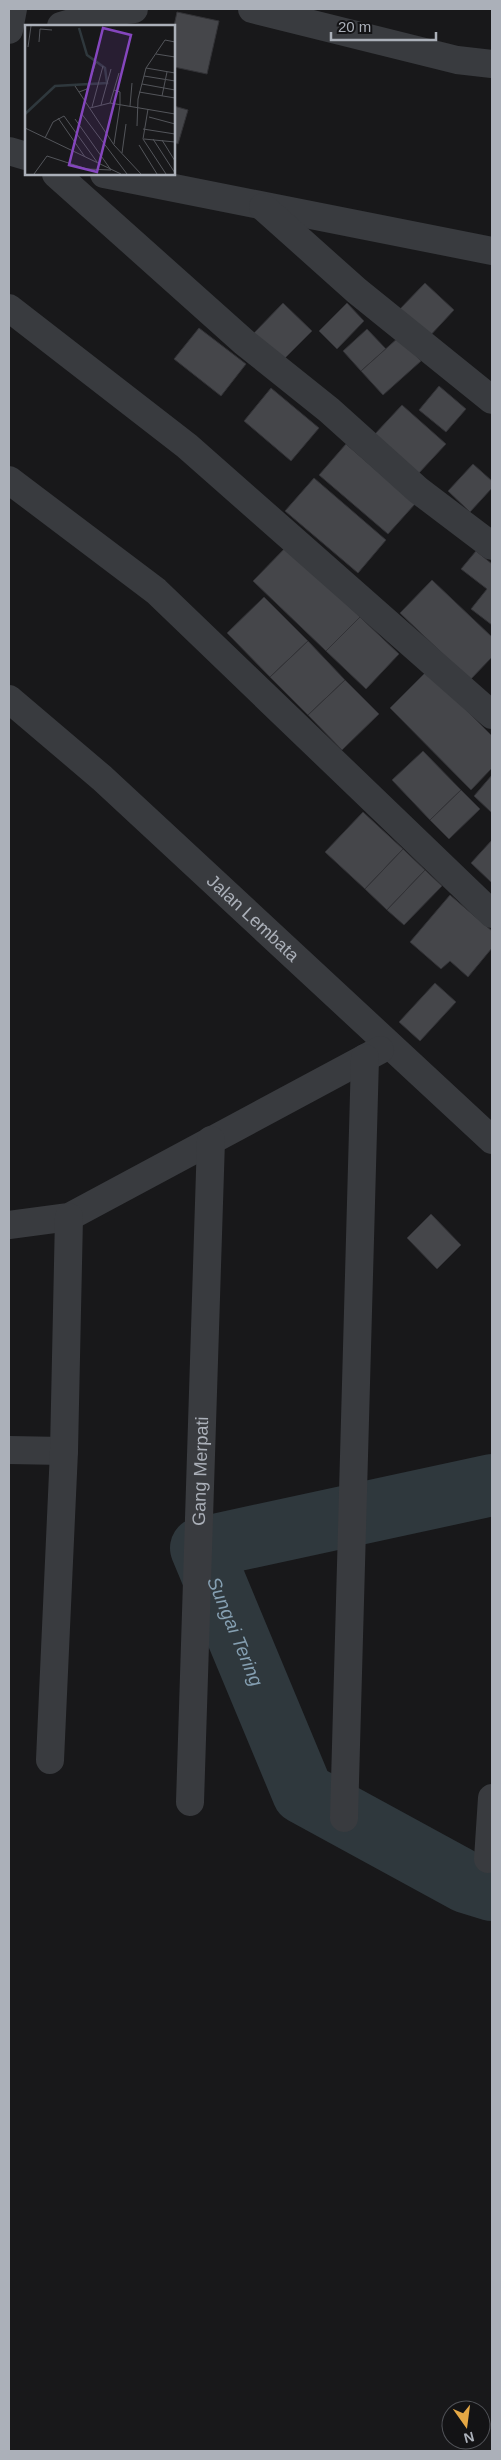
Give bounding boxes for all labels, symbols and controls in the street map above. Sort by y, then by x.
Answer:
scale bar [331,10,436,42]
text: 20 m [338,18,371,35]
inset map [25,25,175,175]
street label: Jalan Lembata [203,871,304,966]
street label: Gang Merpati [189,1416,212,1526]
water label: Sungai Tering [204,1573,268,1690]
north arrow [441,2400,491,2450]
text: N [462,2429,476,2447]

